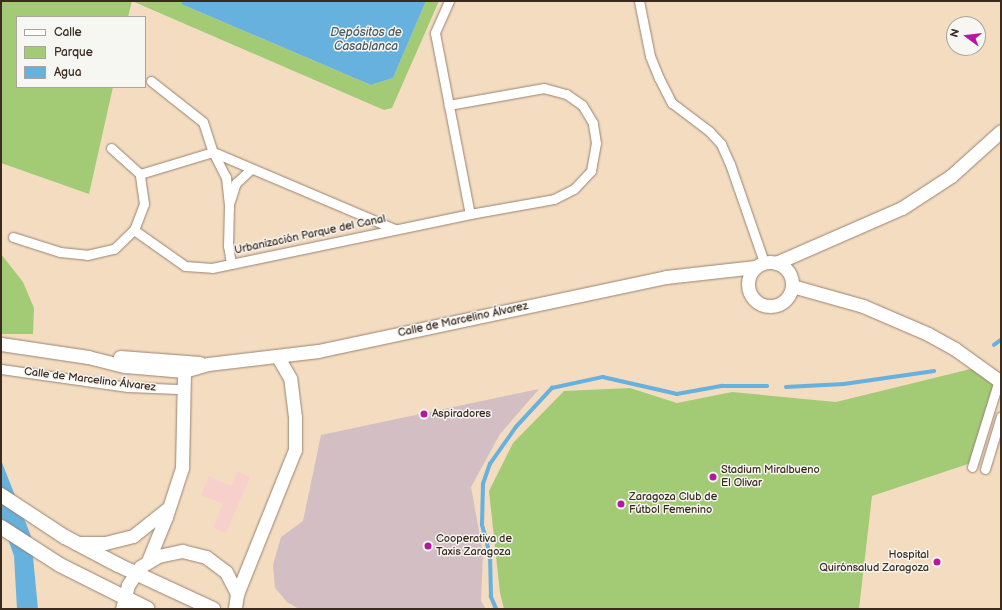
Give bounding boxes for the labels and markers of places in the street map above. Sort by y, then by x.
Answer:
place label: Aspiradores [432,407,491,421]
marker: Aspiradores [419,409,429,419]
place label: Stadium Miralbueno El Olivar [721,464,820,490]
marker: Stadium Miralbueno El Olivar [708,472,718,482]
place label: Zaragoza Club de Fútbol Femenino [629,491,717,517]
marker: Zaragoza Club de Fútbol Femenino [616,499,626,509]
place label: Cooperativa de Taxis Zaragoza [436,533,512,559]
marker: Cooperativa de Taxis Zaragoza [423,541,433,551]
place label: Hospital Quirónsalud Zaragoza [819,549,929,575]
marker: Hospital Quirónsalud Zaragoza [932,557,942,567]

